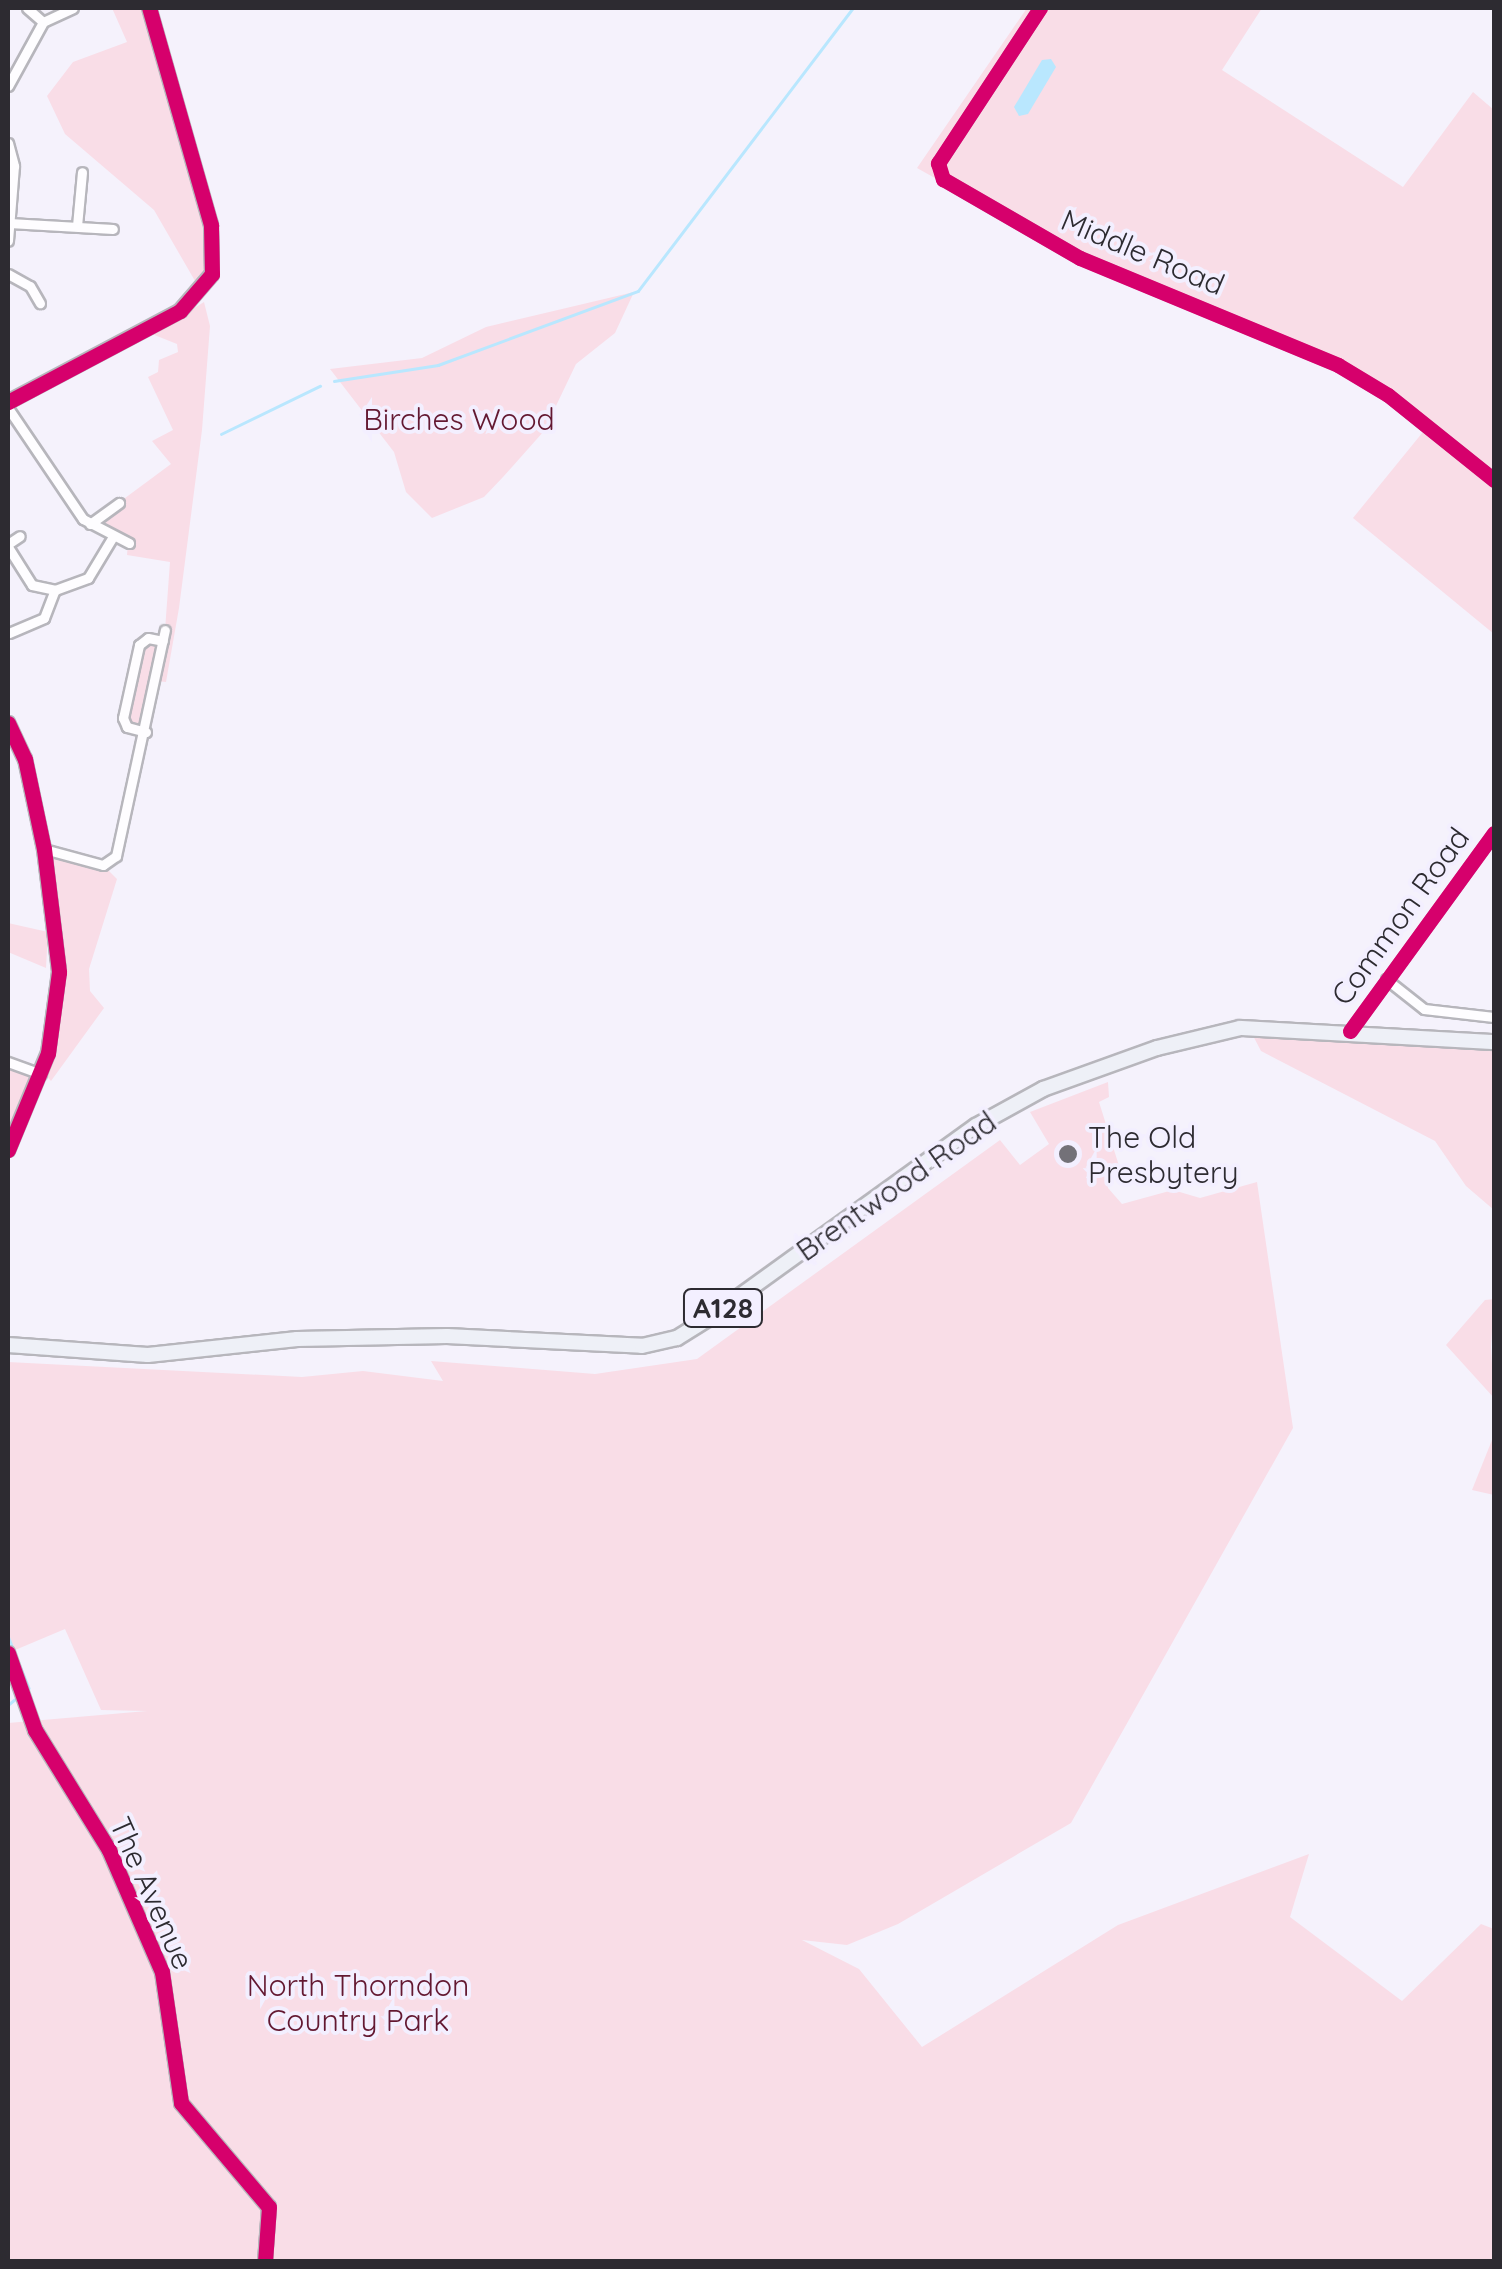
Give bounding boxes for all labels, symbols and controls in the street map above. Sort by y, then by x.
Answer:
street label: Middle Road [1056,201,1230,303]
park label: Birches Wood [363,401,555,437]
street label: Common Road [1324,820,1476,1012]
street label: Brentwood Road [789,1104,1003,1268]
place label: The Old Presbytery [1088,1119,1239,1190]
marker: The Old Presbytery [1057,1143,1079,1165]
road number: A128 [680,1285,766,1331]
street label: The Avenue [102,1811,202,1975]
park label: North Thorndon Country Park [247,1967,469,2038]

